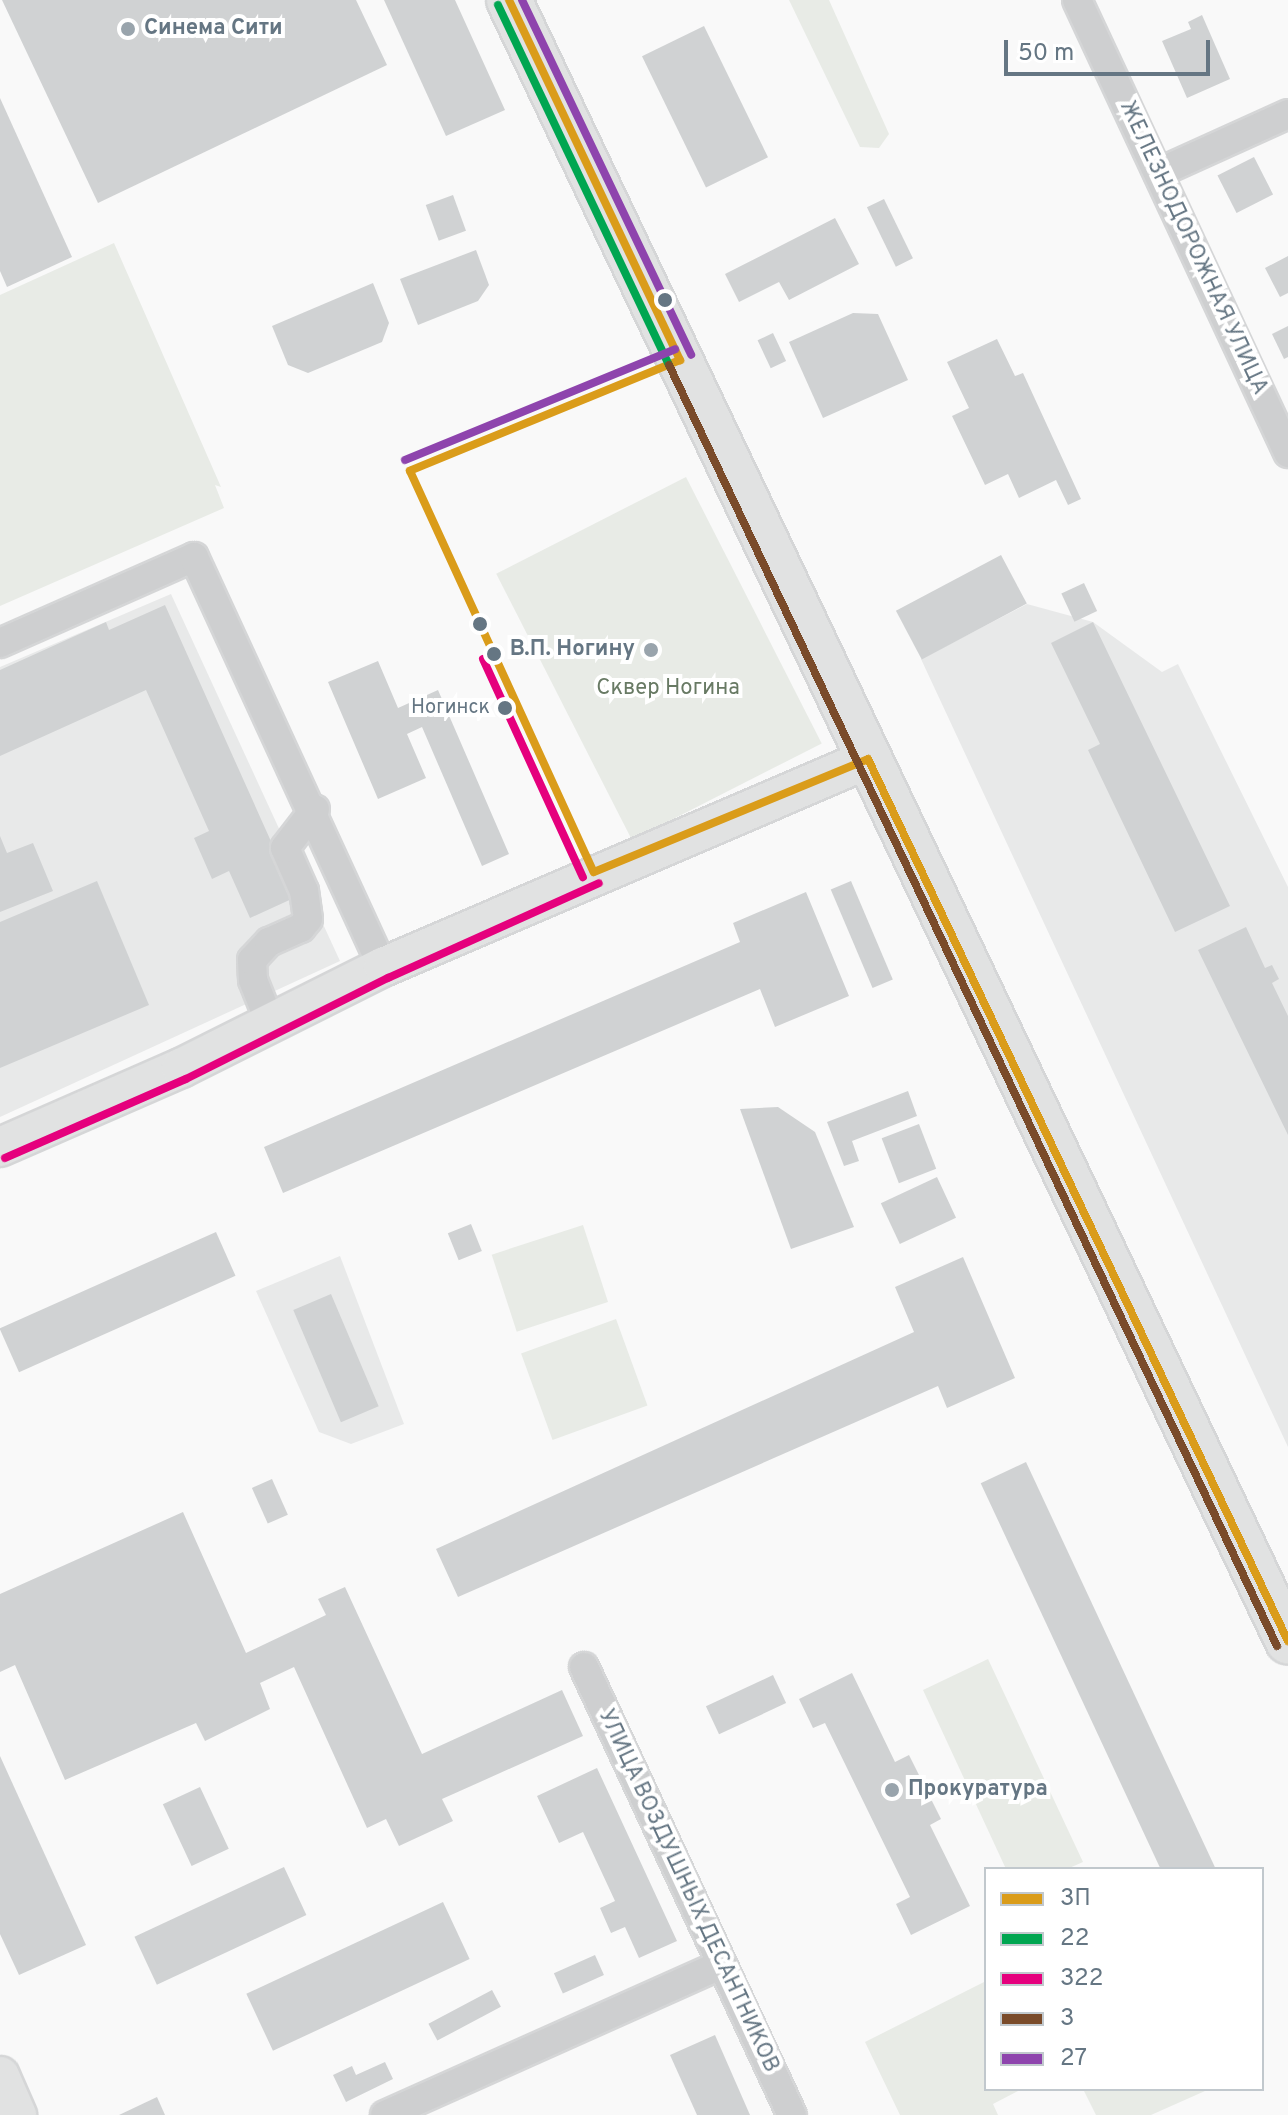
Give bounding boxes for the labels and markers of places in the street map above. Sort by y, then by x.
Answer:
place label: Синема Сити [144,16,283,42]
marker: Синема Сити [119,20,137,38]
unlabelled marker [657,292,673,308]
unlabelled marker [472,616,488,632]
place label: В.П. Ногину [510,637,635,663]
marker: В.П. Ногину [642,641,660,659]
unlabelled marker [486,646,502,662]
place label: Ногинск [411,696,490,720]
marker: Ногинск [497,700,513,716]
place label: Прокуратура [908,1777,1048,1803]
marker: Прокуратура [883,1781,901,1799]

